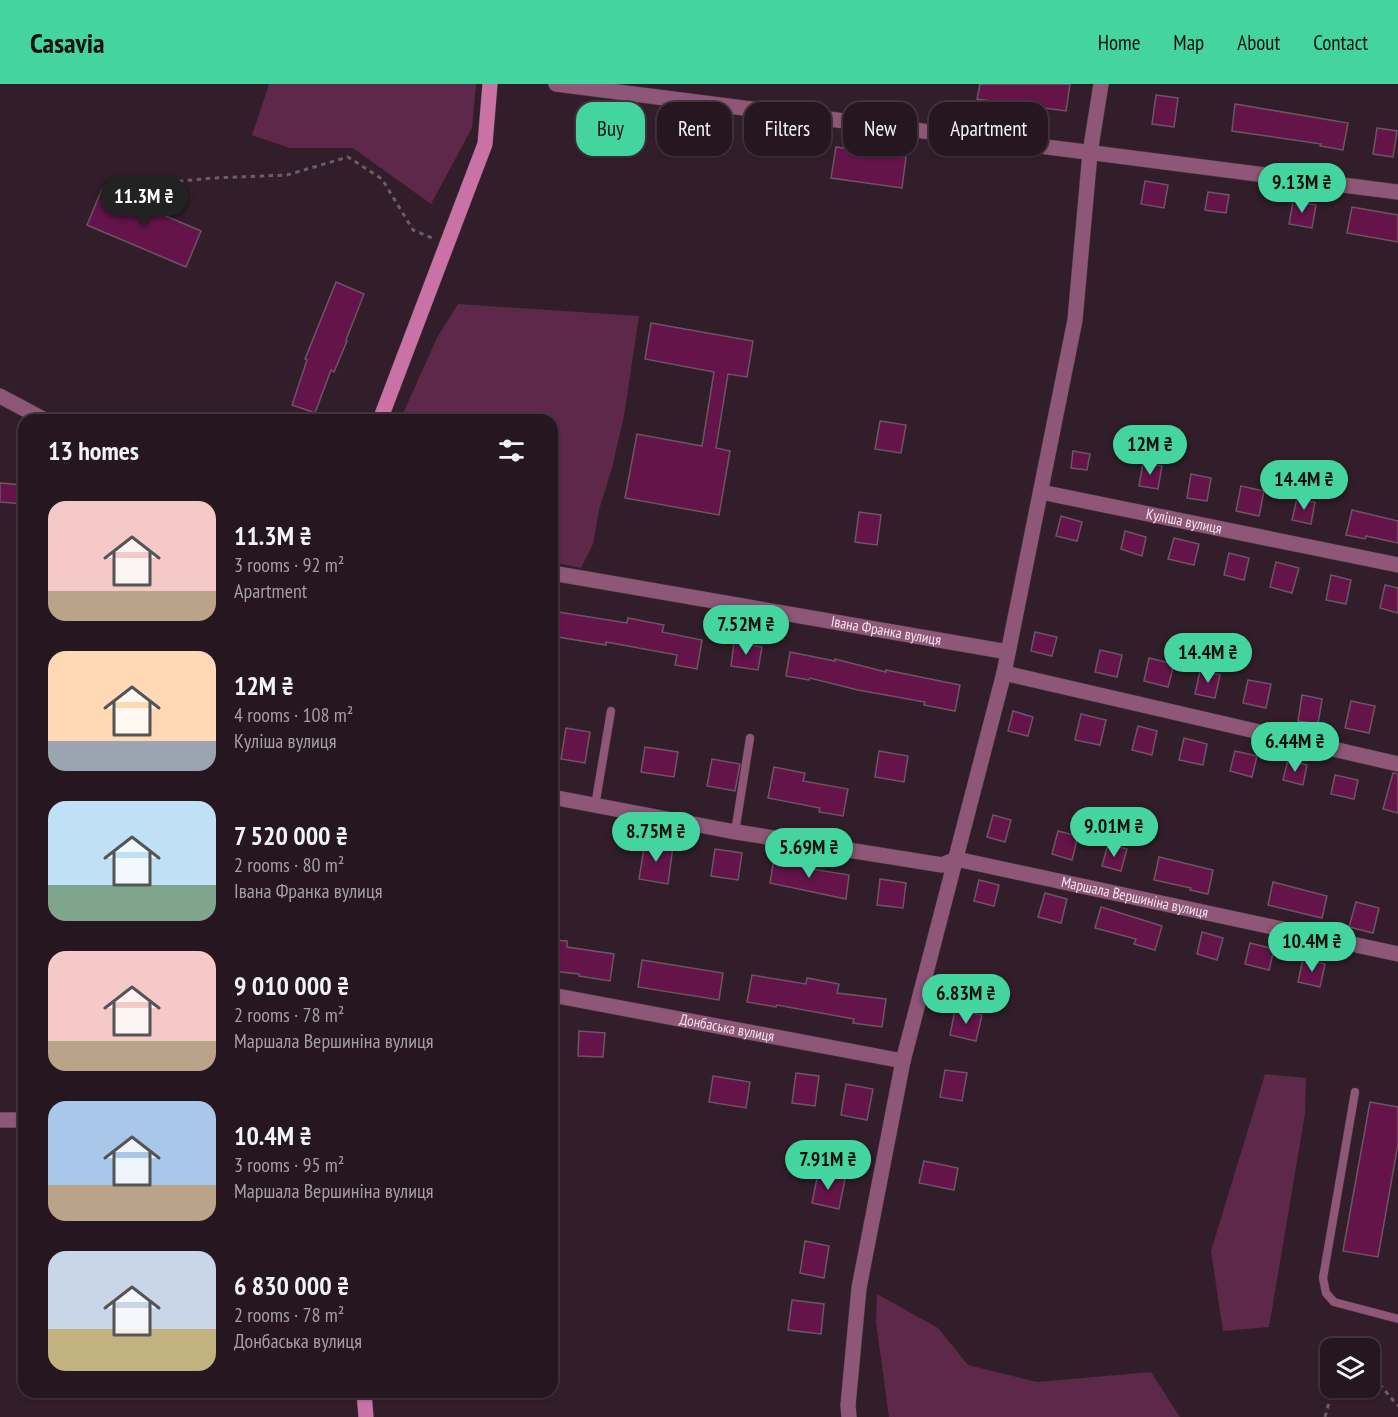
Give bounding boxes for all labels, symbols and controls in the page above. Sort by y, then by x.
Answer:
text: Casavia [30,24,105,61]
text: Home [1098,29,1140,56]
text: Map [1173,29,1204,56]
text: About [1237,29,1280,56]
text: Contact [1313,29,1368,56]
chip: Buy [576,102,645,156]
chip: Rent [657,102,732,156]
chip: Filters [744,102,831,156]
chip: New [843,102,917,156]
chip: Apartment [929,102,1048,156]
pin: 9.13M ₴ [1247,163,1357,214]
text: 9.13M ₴ [1272,169,1332,195]
pin: 11.3M ₴ [89,177,199,228]
text: 11.3M ₴ [114,183,174,209]
pin: 12M ₴ [1108,425,1192,476]
text: 12M ₴ [1127,431,1173,457]
text: 13 homes [48,434,139,467]
icon: filters [495,434,528,467]
pin: 14.4M ₴ [1249,460,1359,511]
text: 14.4M ₴ [1274,466,1334,492]
street label: Куліша вулиця [1145,504,1224,538]
text: 11.3M ₴ [234,519,312,552]
icon: home [96,525,168,597]
text: 3 rooms · 92 m² [234,552,344,578]
text: Apartment [234,578,307,604]
pin: 7.52M ₴ [691,605,801,656]
text: 7.52M ₴ [717,611,775,637]
street label: Івана Франка вулиця [830,611,943,649]
pin: 14.4M ₴ [1153,633,1263,684]
text: 14.4M ₴ [1178,639,1238,665]
text: 12M ₴ [234,669,294,702]
icon: home [96,675,168,747]
text: 4 rooms · 108 m² [234,702,353,728]
pin: 6.44M ₴ [1240,722,1350,773]
text: Куліша вулиця [234,728,336,754]
text: 6.44M ₴ [1265,728,1325,754]
pin: 9.01M ₴ [1059,807,1169,858]
pin: 8.75M ₴ [601,812,711,863]
text: 9.01M ₴ [1084,813,1144,839]
text: 8.75M ₴ [626,818,686,844]
text: 7 520 000 ₴ [234,819,348,852]
icon: home [96,825,168,897]
pin: 5.69M ₴ [754,828,864,879]
text: 5.69M ₴ [779,834,839,860]
text: 2 rooms · 80 m² [234,852,344,878]
street label: Маршала Вершиніна вулиця [1060,872,1210,922]
text: Івана Франка вулиця [234,878,382,904]
pin: 10.4M ₴ [1257,922,1367,973]
text: 10.4M ₴ [1282,928,1342,954]
text: 9 010 000 ₴ [234,969,349,1002]
pin: 6.83M ₴ [911,974,1021,1025]
icon: home [96,975,168,1047]
text: 6.83M ₴ [936,980,996,1006]
text: 2 rooms · 78 m² [234,1002,344,1028]
street label: Донбаська вулиця [678,1009,776,1046]
text: Маршала Вершиніна вулиця [234,1028,434,1054]
text: 10.4M ₴ [234,1119,312,1152]
icon: home [96,1125,168,1197]
pin: 7.91M ₴ [773,1140,883,1191]
text: 7.91M ₴ [799,1146,857,1172]
text: 3 rooms · 95 m² [234,1152,344,1178]
text: Маршала Вершиніна вулиця [234,1178,434,1204]
text: 6 830 000 ₴ [234,1269,349,1302]
icon: home [96,1275,168,1347]
text: 2 rooms · 78 m² [234,1302,344,1328]
text: Донбаська вулиця [234,1328,362,1354]
map controls [1320,1338,1380,1398]
button: layers [1320,1338,1380,1398]

